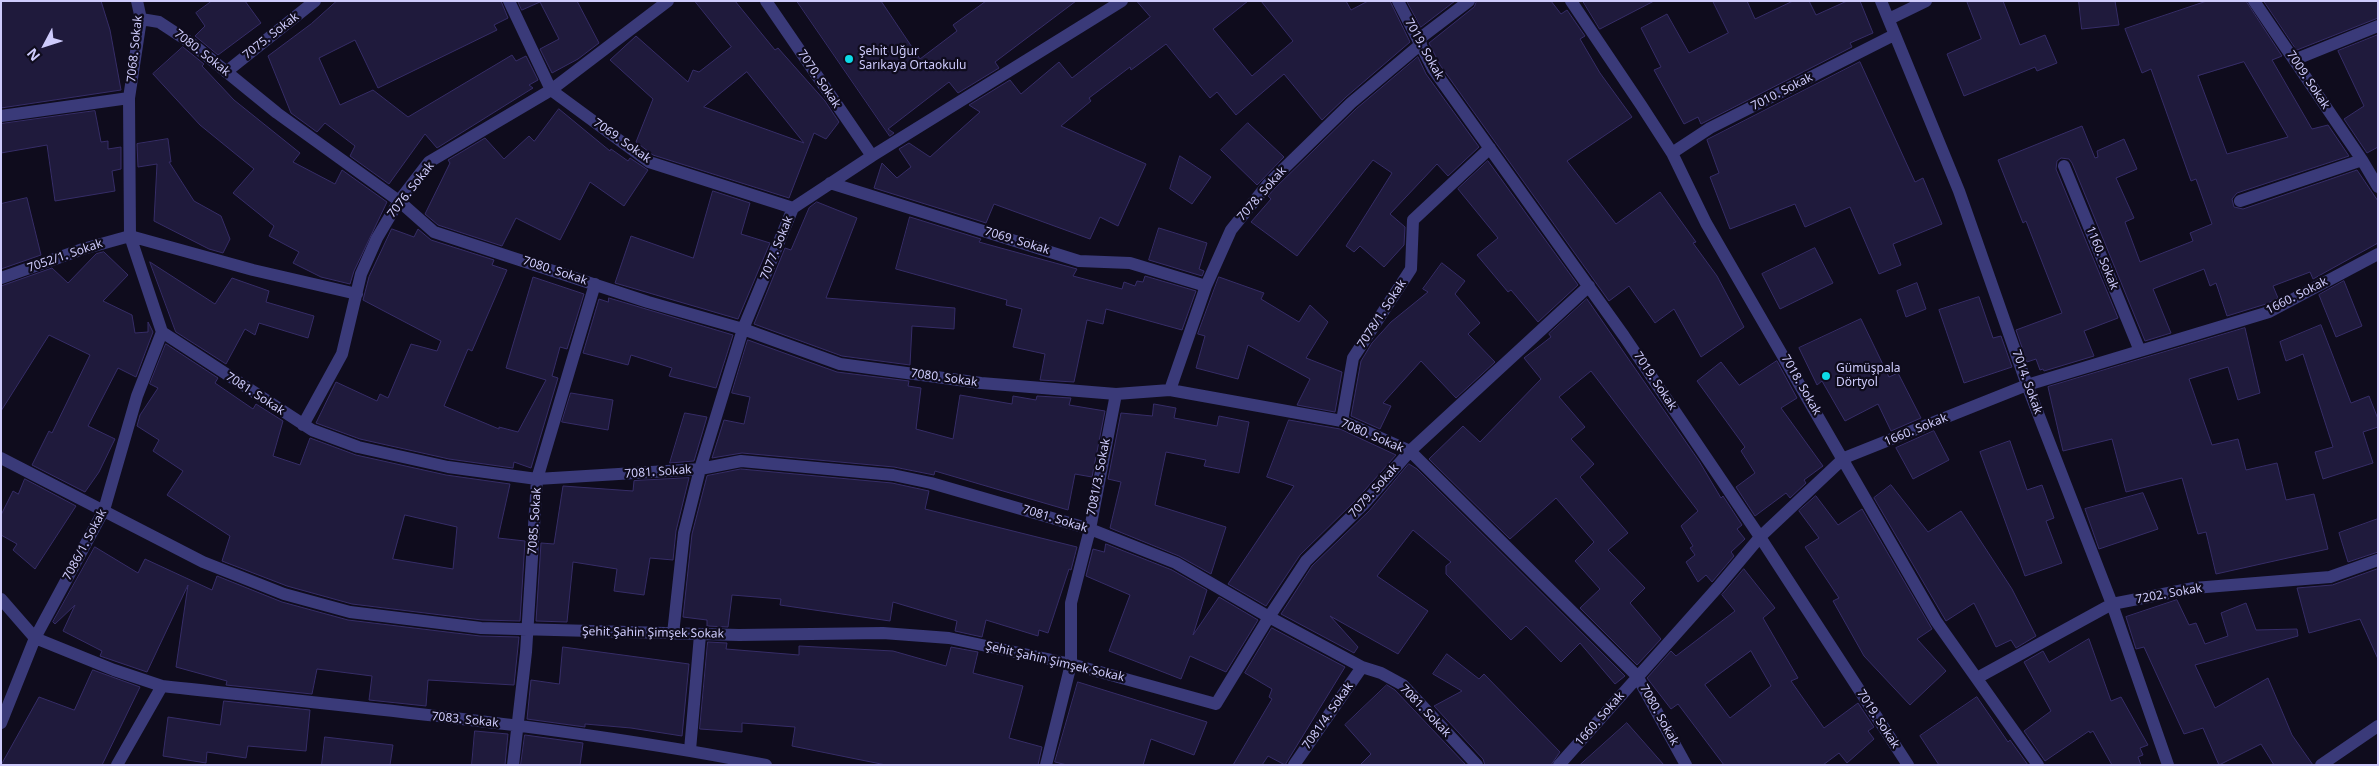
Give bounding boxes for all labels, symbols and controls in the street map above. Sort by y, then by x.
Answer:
street label: 7075. Sokak [240,10,302,62]
street label: 7068. Sokak [124,15,146,83]
street label: 7019. Sokak [1401,16,1447,82]
north arrow [20,20,70,70]
street label: 7080. Sokak [171,27,233,79]
text: N [22,44,44,65]
place label: Şehit Uğur Sarıkaya Ortaokulu [859,45,966,73]
street label: 7070. Sokak [794,47,844,111]
street label: 7009. Sokak [2283,48,2333,112]
marker: Şehit Uğur Sarıkaya Ortaokulu [843,53,855,65]
street label: 7010. Sokak [1749,70,1815,114]
street label: 7069. Sokak [590,116,654,166]
street label: 7076. Sokak [385,159,437,221]
street label: 7078. Sokak [1235,164,1289,224]
street label: 7077. Sokak [758,214,796,282]
street label: 7069. Sokak [983,224,1051,258]
street label: 1160. Sokak [2083,224,2121,292]
street label: 7052/1. Sokak [26,236,104,276]
street label: 7080. Sokak [521,254,589,288]
street label: 1660. Sokak [2264,274,2330,318]
street label: 7078/1. Sokak [1355,277,1409,351]
street label: 7014. Sokak [2009,348,2045,416]
street label: 7019. Sokak [1630,349,1680,413]
street label: 7018. Sokak [1778,352,1824,418]
place label: Gümüşpala Dörtyol [1836,362,1900,390]
street label: 7080. Sokak [910,366,978,390]
street label: 7081. Sokak [223,370,287,418]
marker: Gümüşpala Dörtyol [1820,370,1832,382]
street label: 1660. Sokak [1882,411,1950,449]
street label: 7080. Sokak [1338,416,1406,456]
street label: 7081/3. Sokak [1084,437,1114,517]
street label: 7079. Sokak [1346,461,1402,521]
street label: 7081. Sokak [624,462,692,482]
street label: 7085. Sokak [525,487,545,555]
street label: 7081. Sokak [1021,502,1089,536]
street label: 7086/1. Sokak [60,507,110,583]
street label: 7202. Sokak [2135,581,2203,607]
street label: Şehit Şahin Şimşek Sokak [582,625,724,641]
street label: Şehit Şahin Şimşek Sokak [984,639,1126,685]
street label: 7081/4. Sokak [1300,680,1356,752]
street label: 7081. Sokak [1396,682,1454,740]
street label: 7080. Sokak [1636,682,1682,748]
street label: 7019. Sokak [1854,687,1902,751]
street label: 1660. Sokak [1573,689,1627,749]
street label: 7083. Sokak [431,709,499,731]

